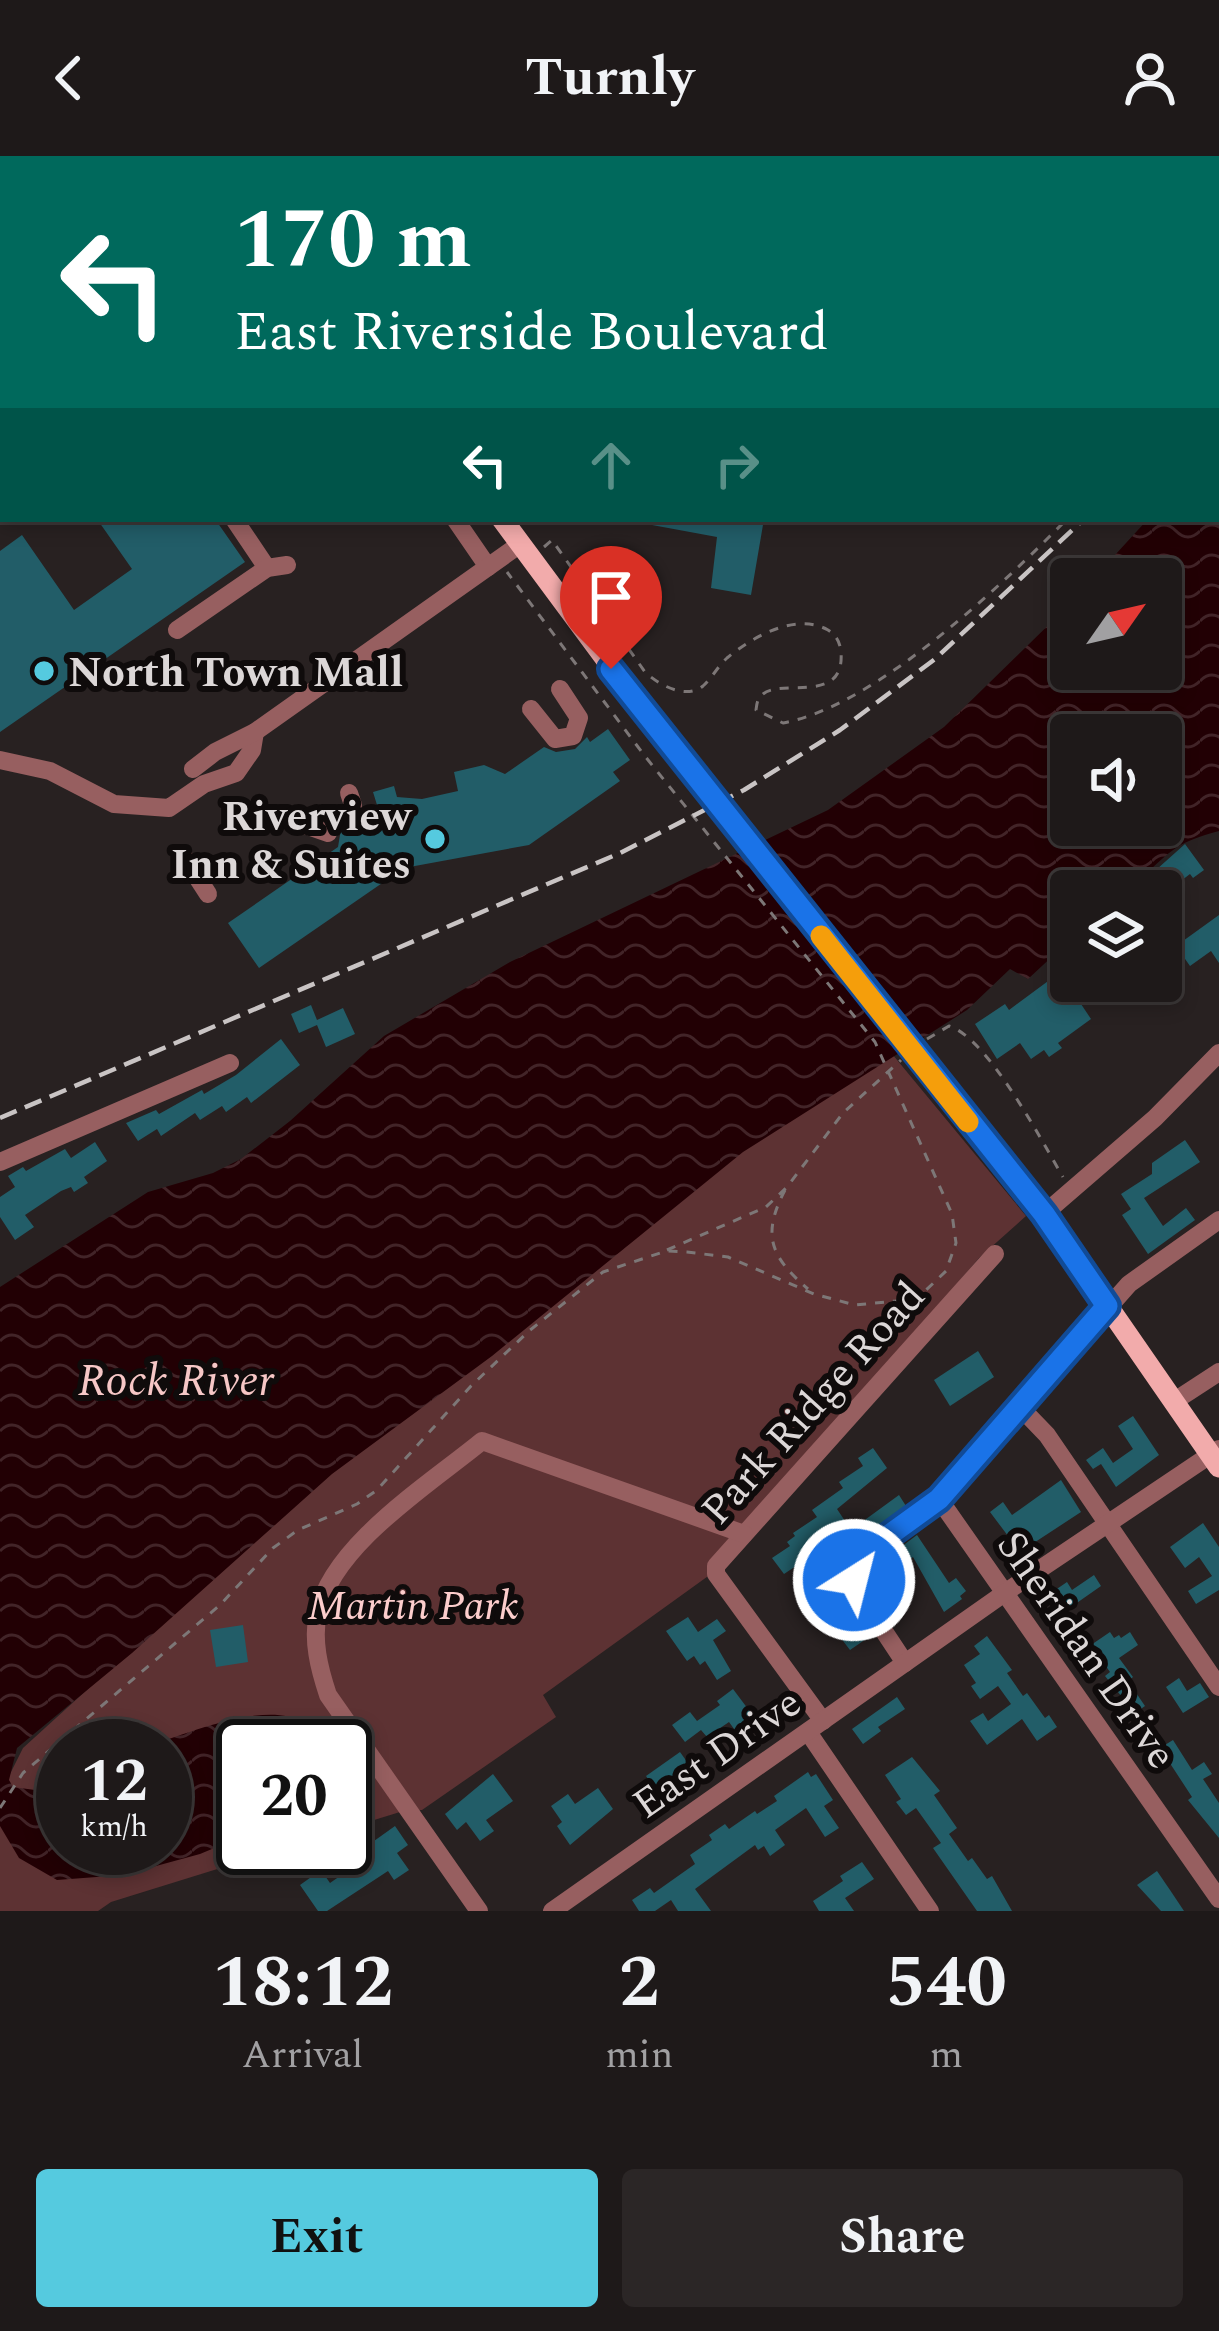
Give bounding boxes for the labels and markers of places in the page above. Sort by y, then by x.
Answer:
pin [560,546,662,669]
place label: North Town Mall [68,642,403,705]
marker: North Town Mall [31,658,57,684]
place label: Riverview Inn & Suites [171,786,413,897]
marker: Riverview Inn & Suites [422,826,448,852]

